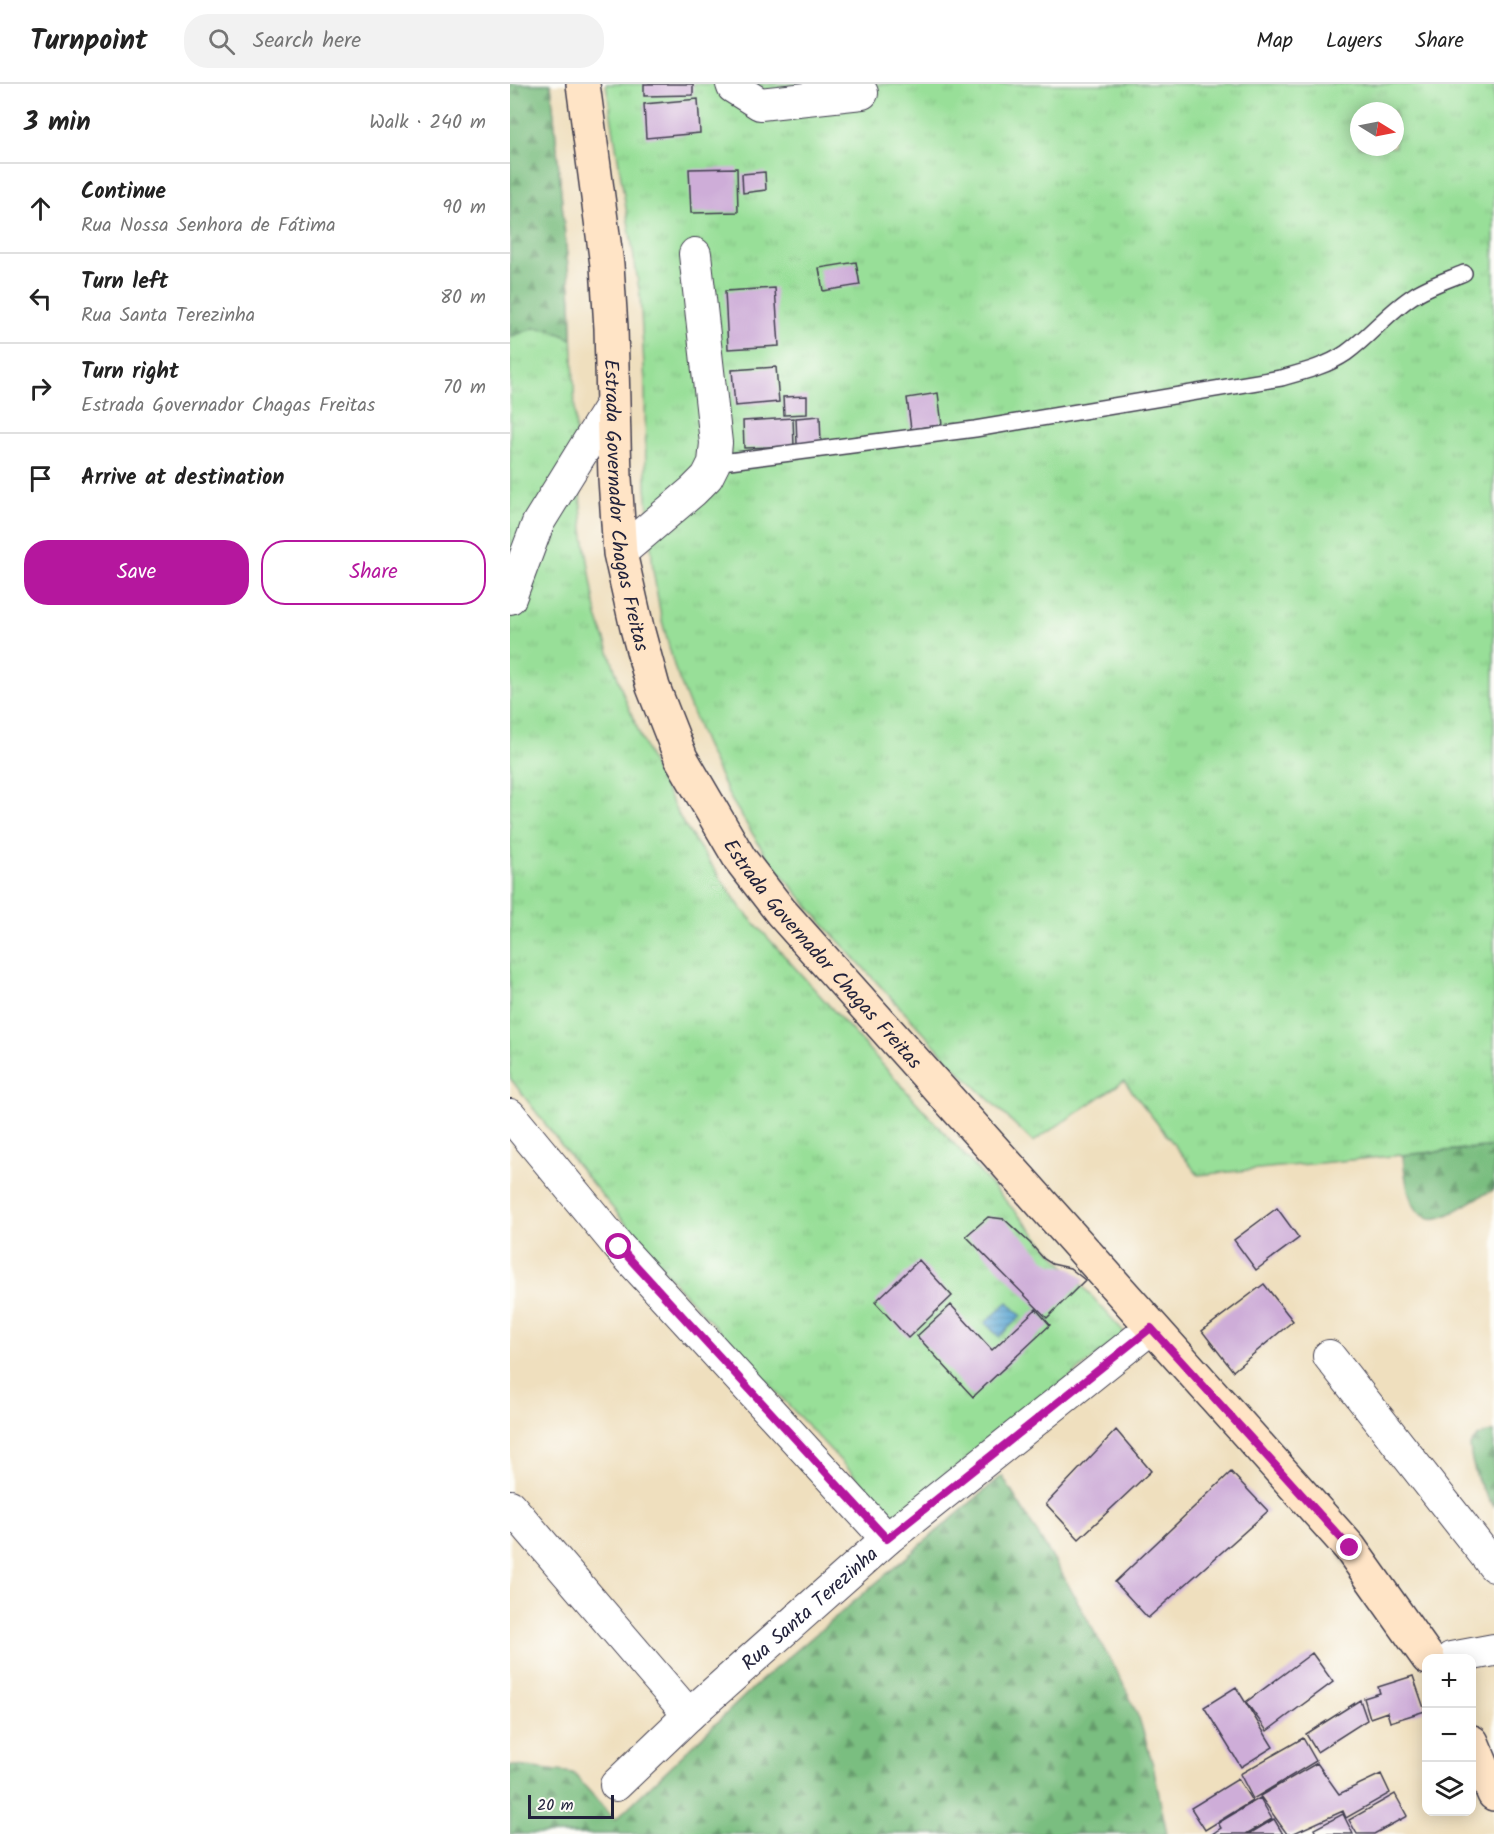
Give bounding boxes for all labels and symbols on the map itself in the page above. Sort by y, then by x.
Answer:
north arrow [1350,102,1404,156]
street label: Estrada Governador Chagas Freitas [594,359,657,656]
street label: Estrada Governador Chagas Freitas [714,833,929,1078]
route start [605,1233,631,1259]
route end [1336,1534,1362,1560]
street label: Rua Santa Terezinha [735,1540,886,1679]
scale bar [528,1792,614,1820]

